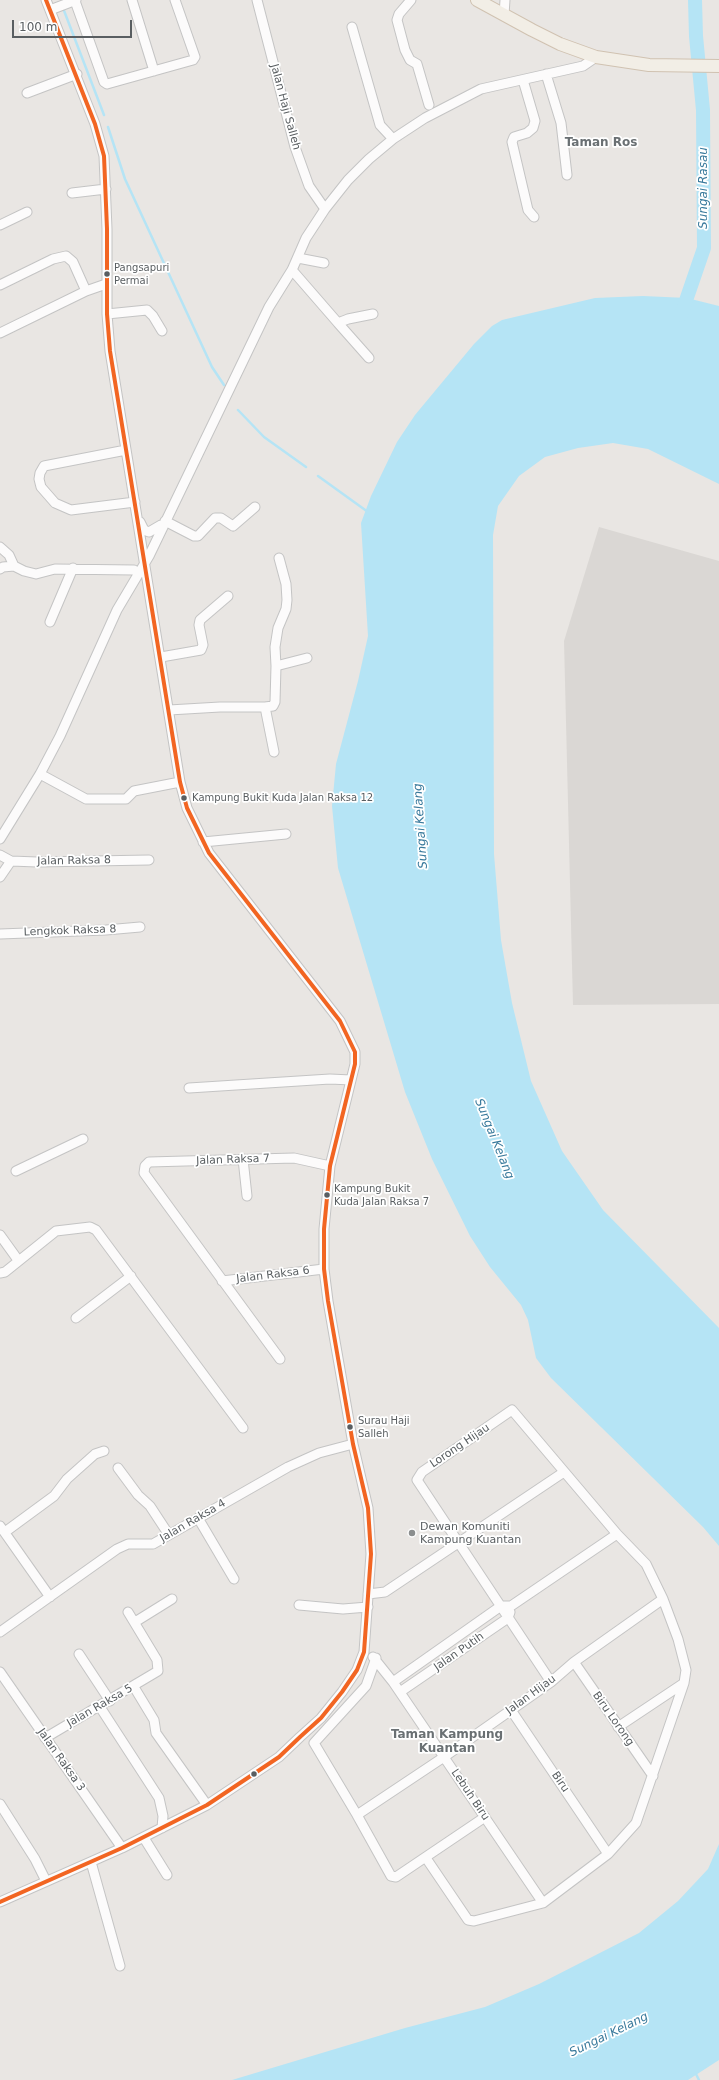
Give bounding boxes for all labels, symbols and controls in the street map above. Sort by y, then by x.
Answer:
scale bar [14,12,134,38]
text: 100 m [19,20,57,34]
street label: Jalan Haji Salleh [267,63,303,151]
district label: Taman Ros [565,136,637,150]
water label: Sungai Rasau [697,147,711,229]
place label: Pangsapuri Permai [114,262,169,286]
marker: Pangsapuri Permai [102,269,112,279]
water label: Sungai Kelang [411,783,431,869]
place label: Kampung Bukit Kuda Jalan Raksa 12 [192,792,373,804]
marker: Kampung Bukit Kuda Jalan Raksa 12 [179,793,189,803]
street label: Jalan Raksa 8 [37,854,111,868]
street label: Lengkok Raksa 8 [23,923,117,939]
water label: Sungai Kelang [471,1097,517,1181]
street label: Jalan Raksa 7 [196,1152,270,1168]
place label: Kampung Bukit Kuda Jalan Raksa 7 [334,1183,429,1206]
marker: Kampung Bukit Kuda Jalan Raksa 7 [322,1190,332,1200]
street label: Jalan Raksa 6 [236,1264,310,1286]
place label: Surau Haji Salleh [358,1415,410,1438]
street label: Lorong Hijau [428,1421,492,1471]
marker: Surau Haji Salleh [345,1422,355,1432]
street label: Jalan Raksa 4 [158,1497,228,1545]
place label: Dewan Komuniti Kampung Kuantan [420,1520,521,1546]
marker: Dewan Komuniti Kampung Kuantan [407,1528,417,1538]
street label: Jalan Putih [431,1630,487,1674]
street label: Jalan Hijau [504,1673,558,1717]
street label: Jalan Raksa 5 [65,1682,135,1730]
street label: Biru Lorong [589,1689,637,1749]
street label: Jalan Raksa 3 [34,1726,88,1794]
district label: Taman Kampung Kuantan [391,1728,503,1756]
street label: Lebuh Biru [448,1767,492,1823]
unlabelled marker [249,1769,259,1779]
street label: Biru [548,1769,572,1795]
water label: Sungai Kelang [567,2010,651,2060]

